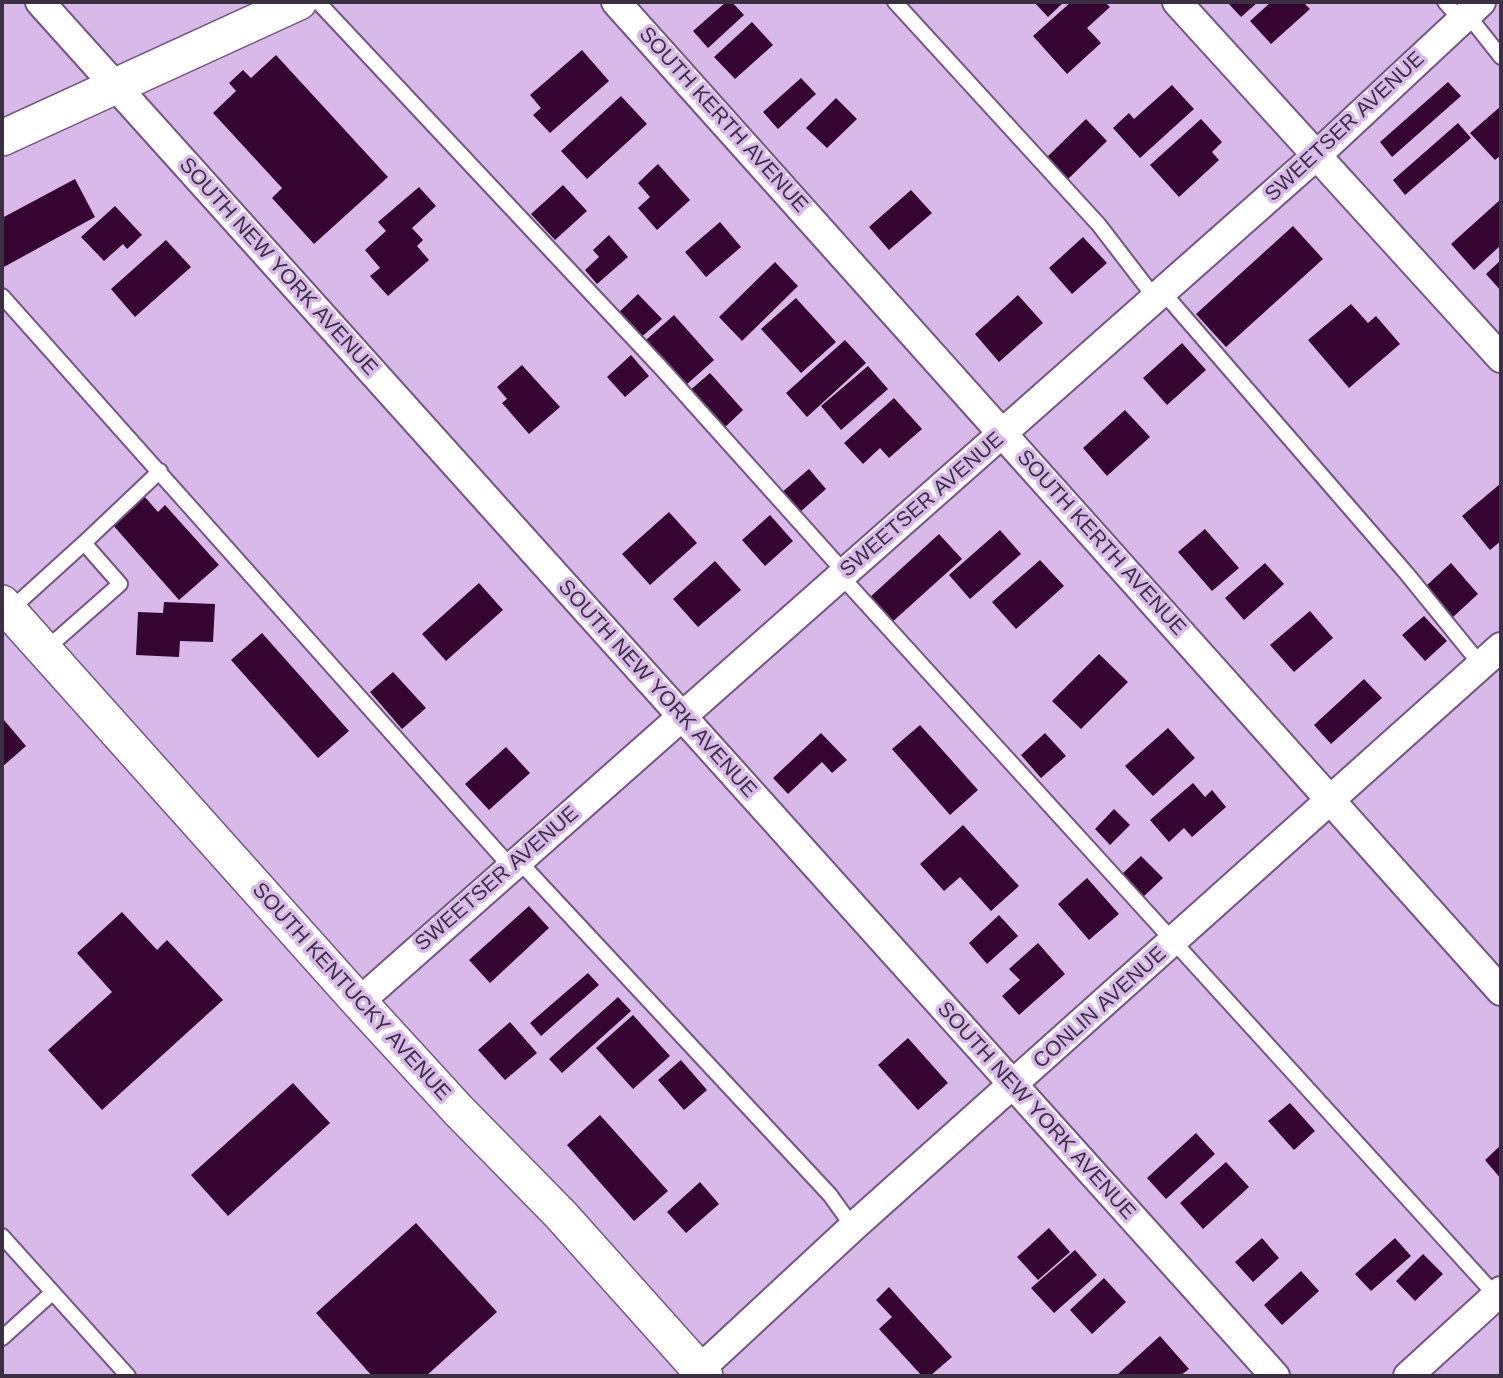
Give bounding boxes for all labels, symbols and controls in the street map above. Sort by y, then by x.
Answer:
street label: SOUTH KERTH AVENUE [633,22,813,218]
street label: SWEETSER AVENUE [1260,47,1430,207]
street label: SOUTH NEW YORK AVENUE [174,153,382,381]
street label: SWEETSER AVENUE [835,427,1009,583]
street label: SOUTH KERTH AVENUE [1011,445,1191,641]
street label: SOUTH NEW YORK AVENUE [553,575,761,803]
street label: SWEETSER AVENUE [410,801,584,957]
street label: SOUTH KENTUCKY AVENUE [247,878,455,1106]
street label: CONLIN AVENUE [1028,942,1172,1074]
street label: SOUTH NEW YORK AVENUE [932,997,1140,1225]

